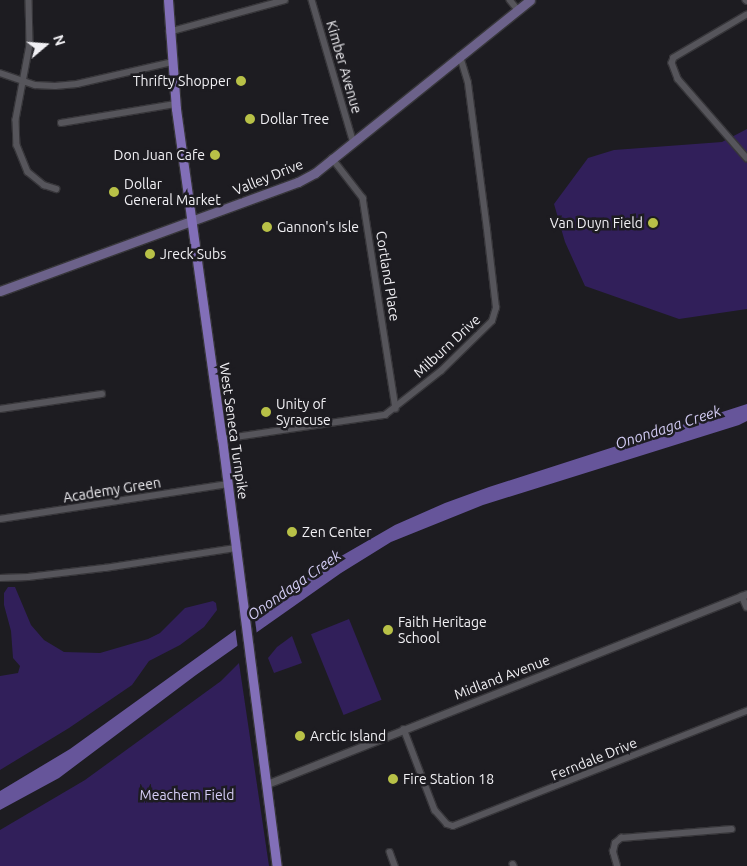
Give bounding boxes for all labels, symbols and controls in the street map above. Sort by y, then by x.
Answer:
street label: Kimber Avenue [323,19,365,115]
north arrow [20,20,70,70]
text: N [50,33,68,48]
place label: Thrifty Shopper [133,73,231,89]
marker: Thrifty Shopper [235,75,247,87]
place label: Dollar Tree [260,111,329,127]
marker: Dollar Tree [244,113,256,125]
place label: Don Juan Cafe [114,147,205,163]
marker: Don Juan Cafe [209,149,221,161]
street label: Valley Drive [231,155,305,199]
place label: Dollar General Market [124,176,221,208]
marker: Dollar General Market [108,186,120,198]
place label: Van Duyn Field [550,215,643,231]
marker: Van Duyn Field [647,217,659,229]
place label: Gannon's Isle [277,219,359,235]
marker: Gannon's Isle [261,221,273,233]
street label: Cortland Place [373,230,403,322]
place label: Jreck Subs [160,246,226,262]
marker: Jreck Subs [144,248,156,260]
street label: Milburn Drive [410,311,484,381]
street label: West Seneca Turnpike [216,362,252,500]
place label: Unity of Syracuse [276,396,331,428]
water label: Onondaga Creek [613,401,723,453]
marker: Unity of Syracuse [260,406,272,418]
street label: Academy Green [62,474,162,506]
place label: Zen Center [302,524,372,540]
marker: Zen Center [286,526,298,538]
water label: Onondaga Creek [244,546,344,624]
place label: Faith Heritage School [398,614,487,646]
marker: Faith Heritage School [382,624,394,636]
street label: Midland Avenue [452,651,552,703]
place label: Arctic Island [310,728,386,744]
marker: Arctic Island [294,730,306,742]
street label: Ferndale Drive [548,734,640,784]
place label: Fire Station 18 [403,771,494,787]
marker: Fire Station 18 [387,773,399,785]
park label: Meachem Field [140,787,234,803]

